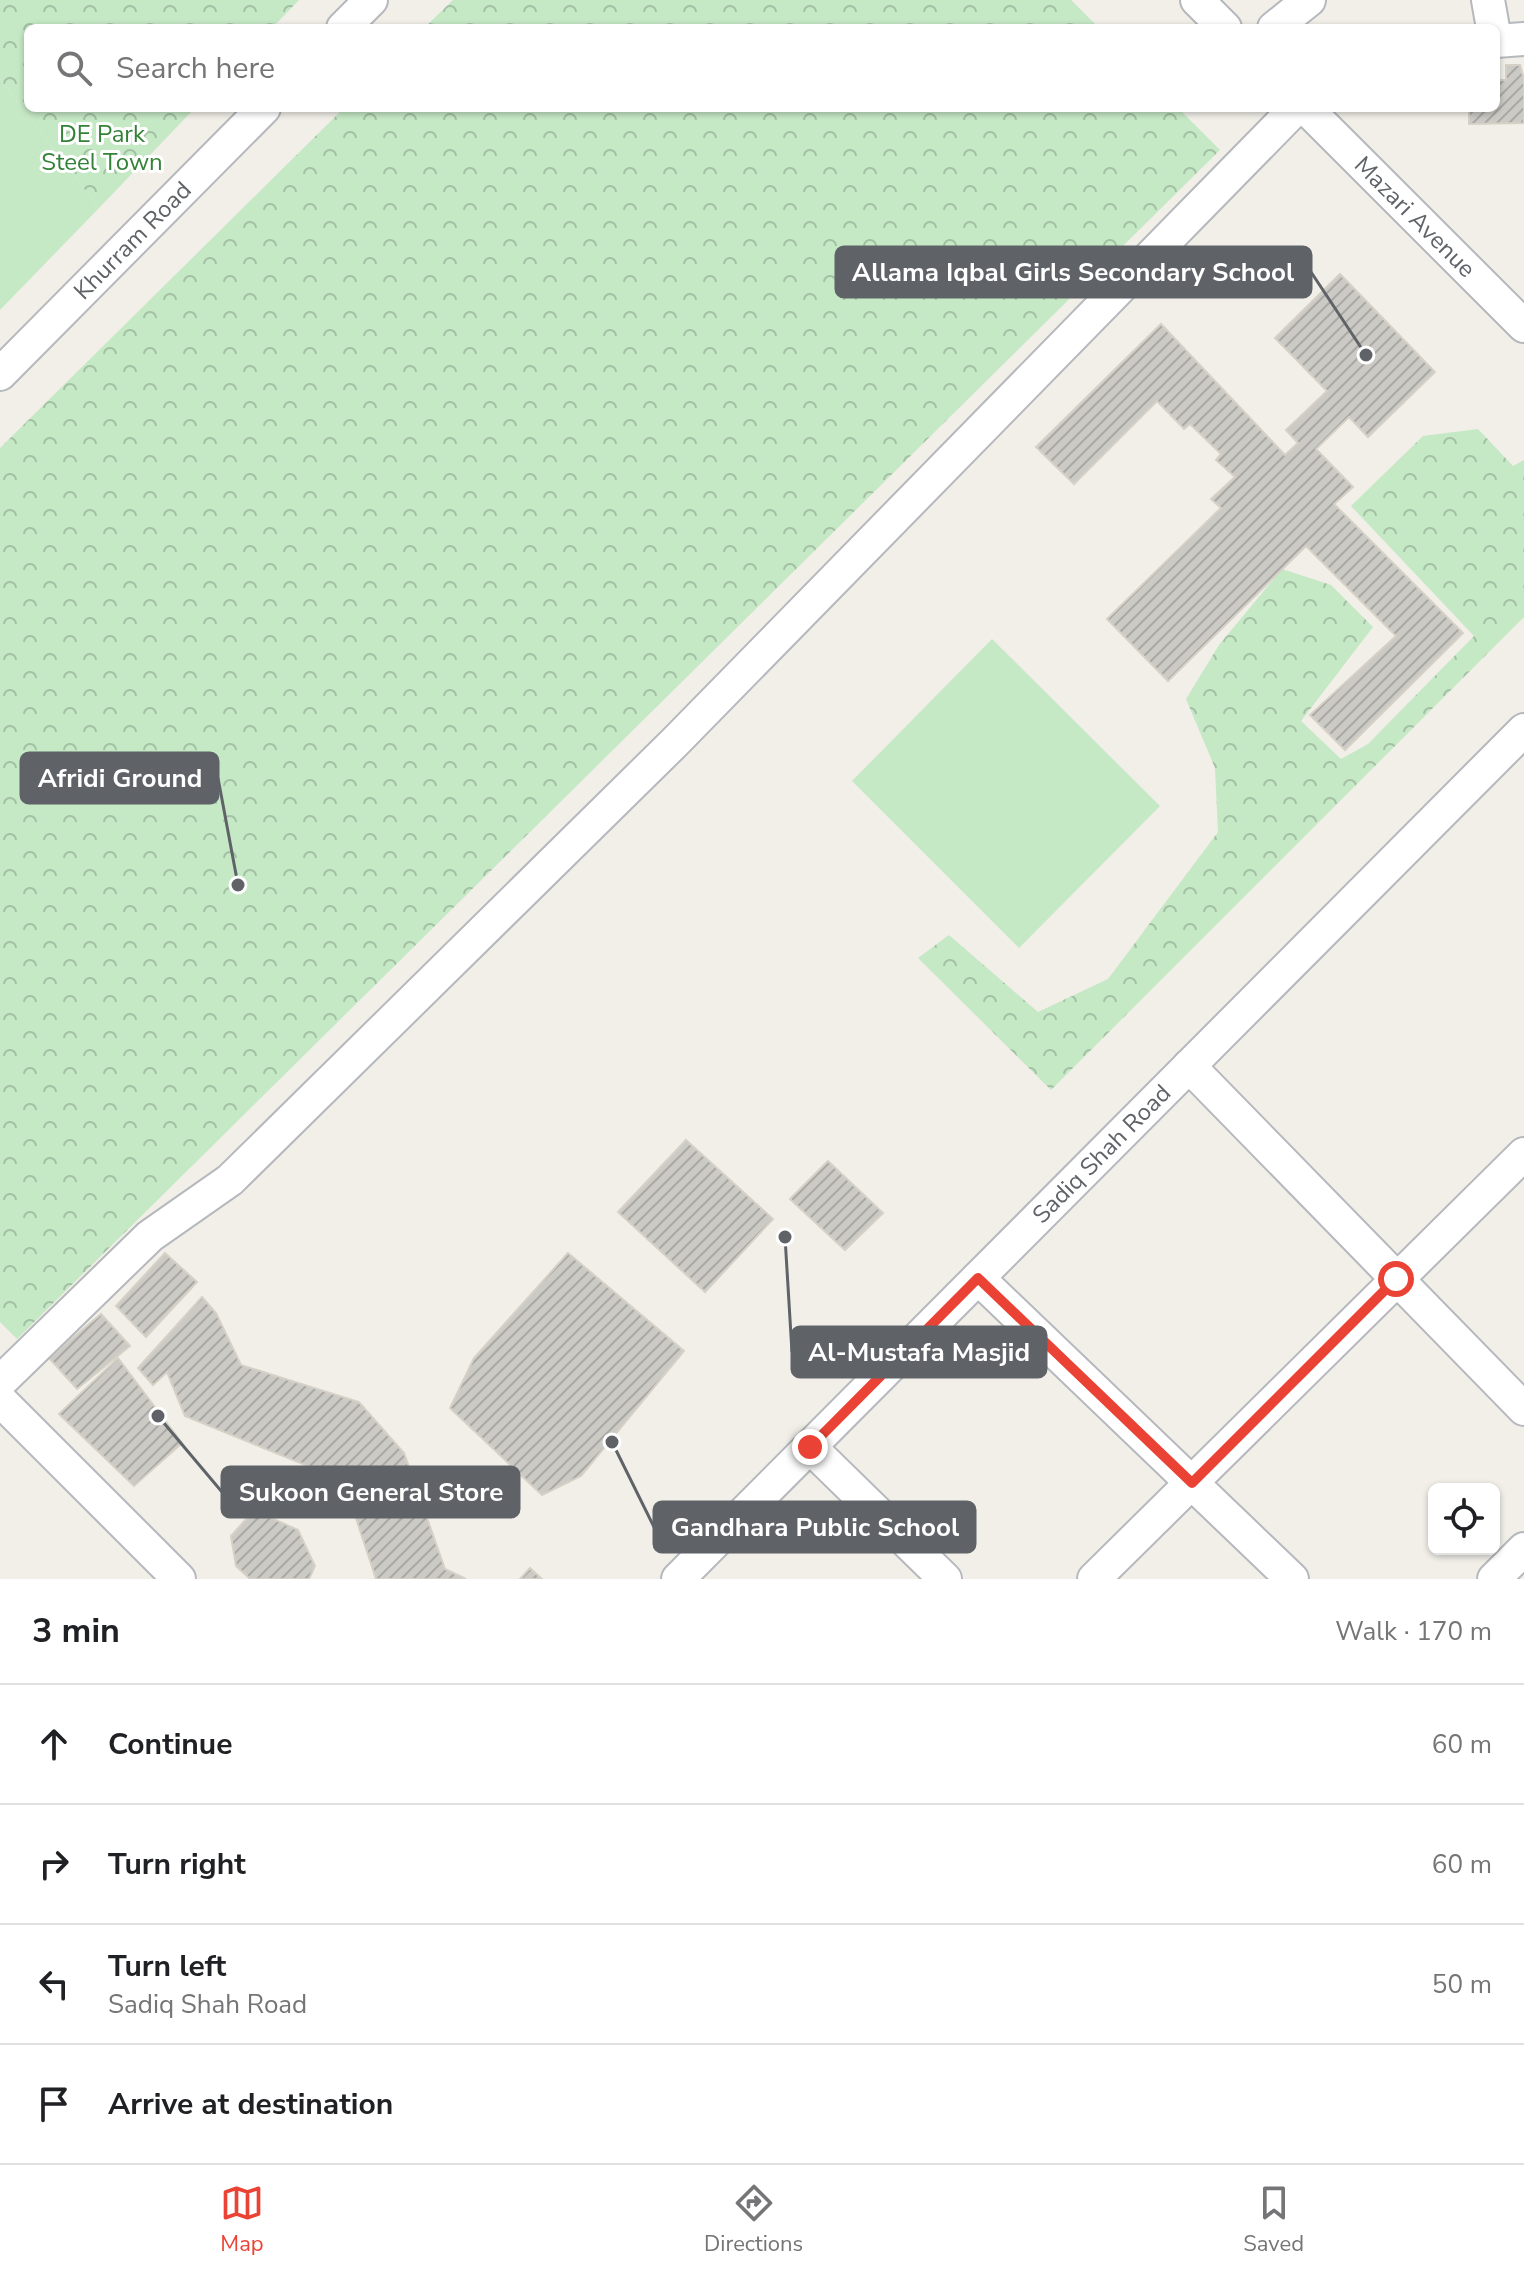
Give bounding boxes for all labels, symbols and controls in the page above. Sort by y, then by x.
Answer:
search box [24,24,1500,112]
icon: search [52,46,96,90]
text: Search here [116,48,275,89]
park label: DE Park Steel Town [41,118,163,178]
street label: Mazari Avenue [1347,149,1482,284]
street label: Khurram Road [67,174,198,307]
callout: Allama Iqbal Girls Secondary School [836,247,1311,297]
text: Allama Iqbal Girls Secondary School [852,255,1295,290]
callout: Afridi Ground [21,753,218,803]
text: Afridi Ground [38,761,202,796]
street label: Sadiq Shah Road [1025,1077,1178,1230]
route start [1378,1261,1414,1297]
callout: Al-Mustafa Masjid [792,1327,1046,1377]
text: Al-Mustafa Masjid [808,1335,1030,1370]
route end [792,1429,828,1465]
callout: Sukoon General Store [222,1467,519,1517]
text: Sukoon General Store [239,1475,503,1510]
map controls [1428,1483,1500,1555]
button: locate [1428,1483,1500,1555]
callout: Gandhara Public School [654,1502,975,1552]
text: Gandhara Public School [671,1510,960,1545]
text: 3 min [32,1608,120,1654]
text: Walk · 170 m [1335,1614,1492,1649]
icon: ahead [32,1722,76,1766]
text: Continue [108,1724,233,1765]
text: 60 m [1432,1727,1492,1762]
icon: right [32,1842,76,1886]
text: Turn right [108,1844,246,1885]
text: 60 m [1432,1847,1492,1882]
text: Turn left [108,1946,226,1987]
icon: left [32,1962,76,2006]
text: 50 m [1432,1967,1492,2002]
text: Sadiq Shah Road [108,1987,307,2022]
icon: arrive [32,2082,76,2126]
text: Arrive at destination [108,2084,393,2125]
tab: Map [220,2181,264,2259]
tab: Directions [704,2181,803,2259]
tab: Saved [1243,2181,1304,2259]

